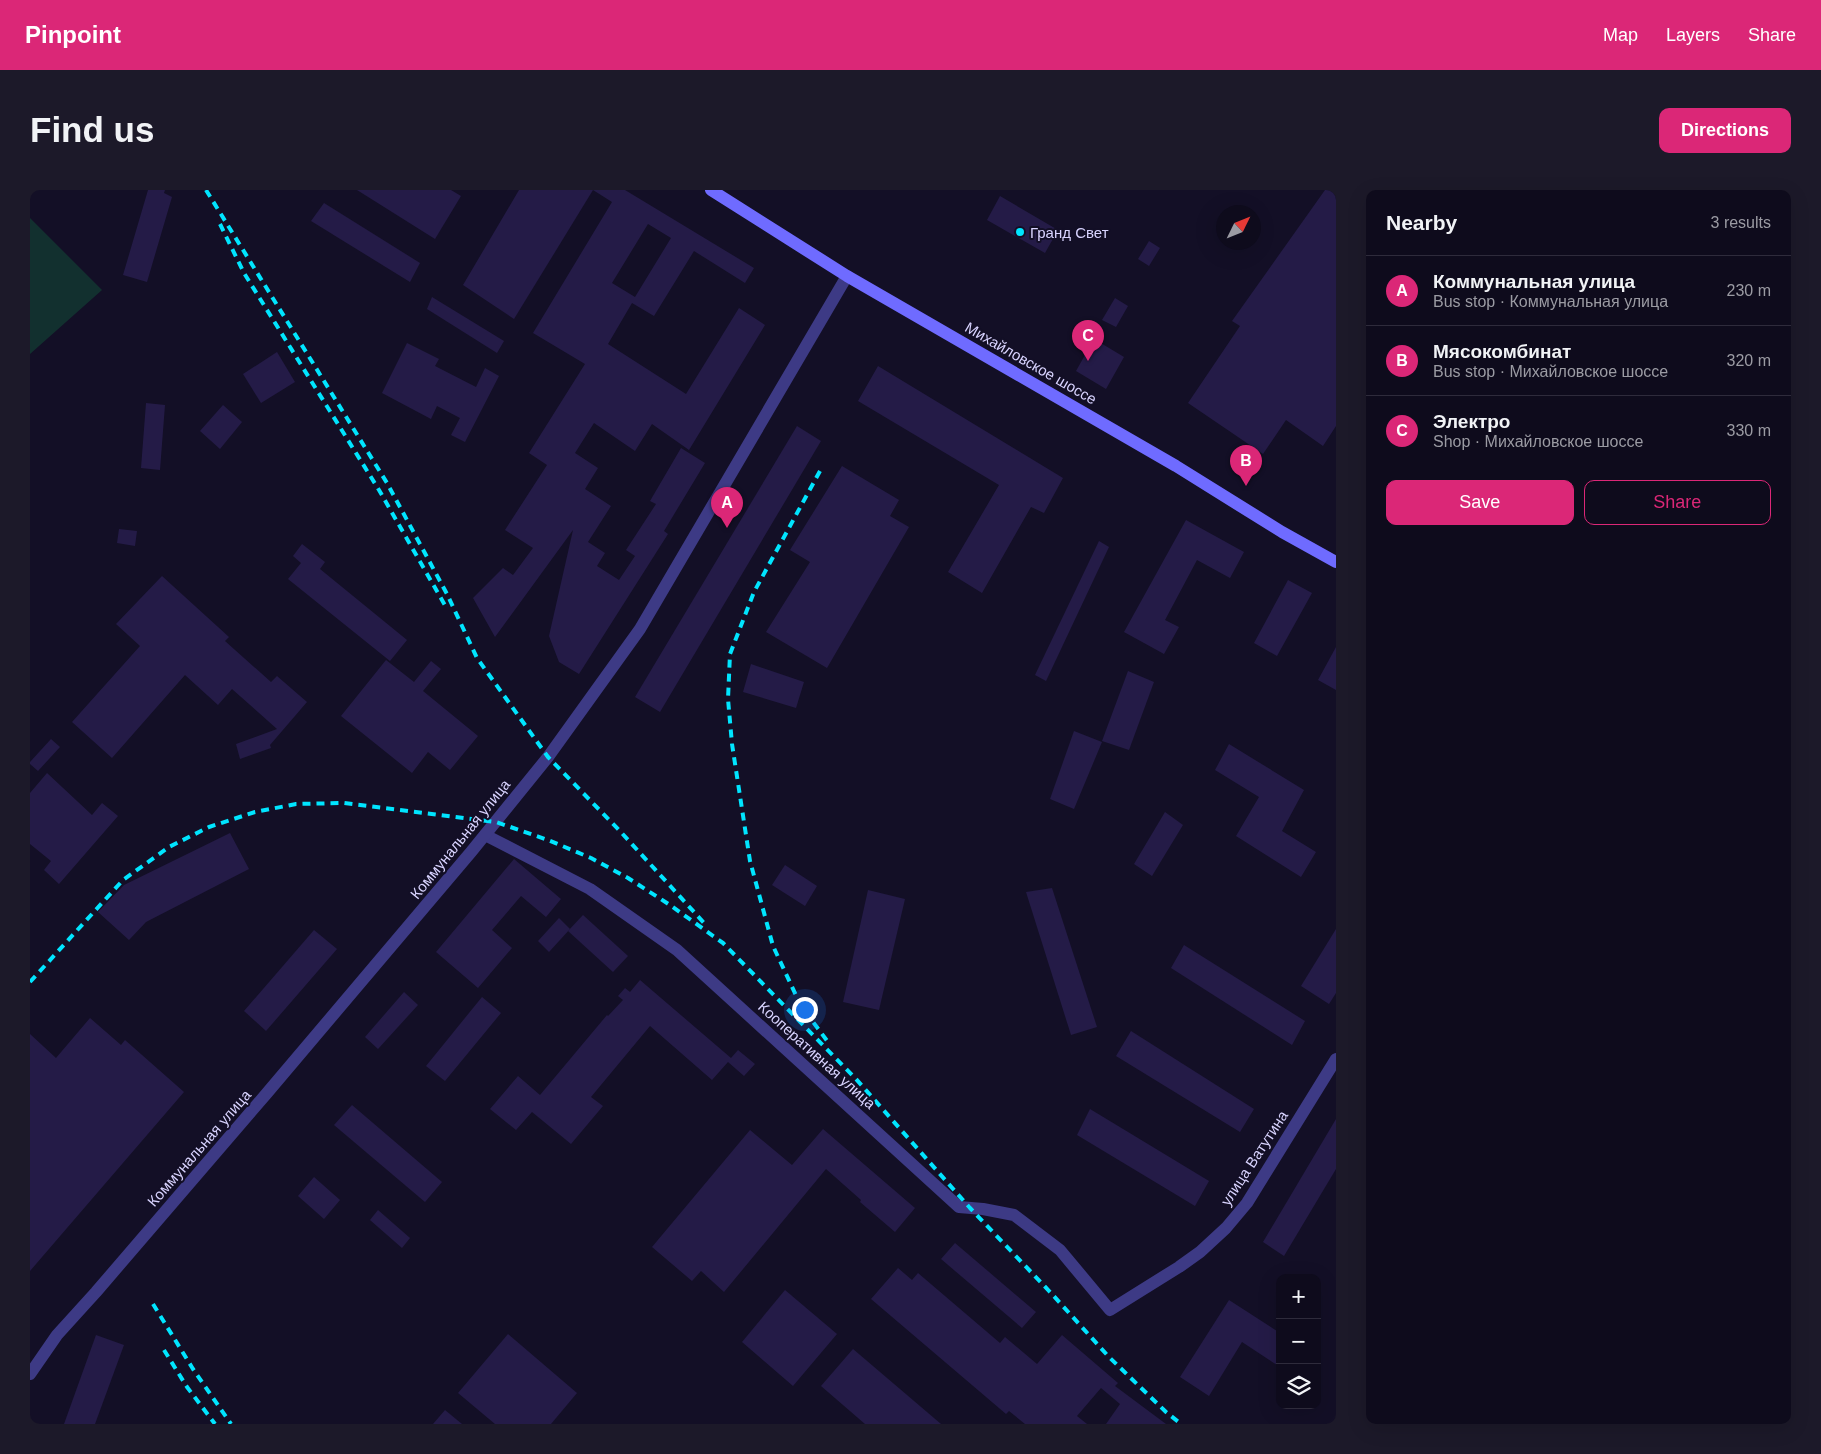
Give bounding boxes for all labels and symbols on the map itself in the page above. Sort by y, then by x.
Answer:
north arrow [1216,205,1261,250]
place label: Гранд Свет [1030,224,1109,241]
marker: Гранд Свет [1014,226,1026,238]
street label: Михайловское шоссе [962,318,1100,408]
pin: C [1072,320,1104,361]
pin: B [1230,445,1262,486]
pin: A [711,487,743,528]
street label: Коммунальная улица [407,775,514,902]
your location [792,997,818,1023]
street label: Кооперативная улица [755,998,880,1112]
street label: Коммунальная улица [144,1086,255,1210]
street label: улица Ватутина [1217,1107,1291,1209]

